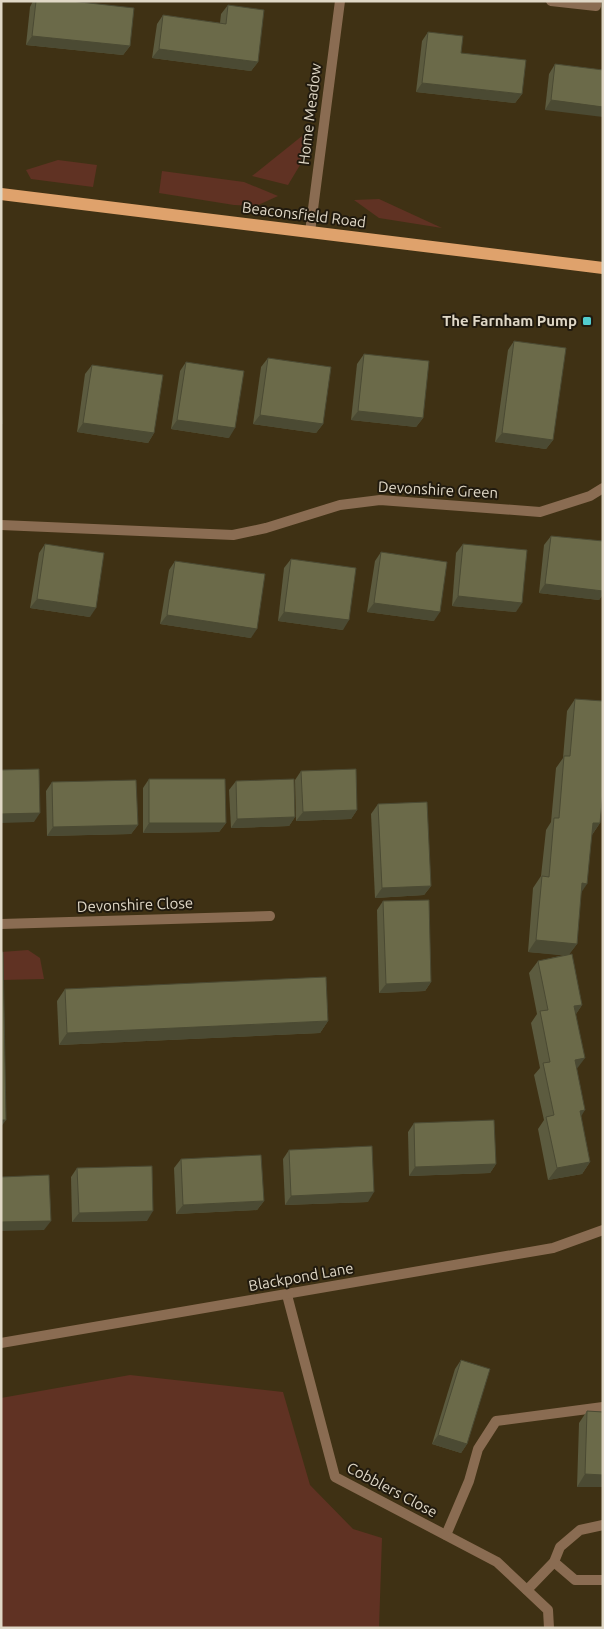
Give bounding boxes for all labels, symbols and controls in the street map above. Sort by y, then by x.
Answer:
street label: Home Meadow [295,62,324,166]
street label: Beaconsfield Road [241,198,367,231]
place label: The Farnham Pump [442,312,577,329]
marker: The Farnham Pump [581,315,593,327]
street label: Devonshire Green [377,478,499,501]
street label: Devonshire Close [77,894,193,915]
street label: Blackpond Lane [247,1259,355,1294]
street label: Cobblers Close [344,1459,440,1521]

